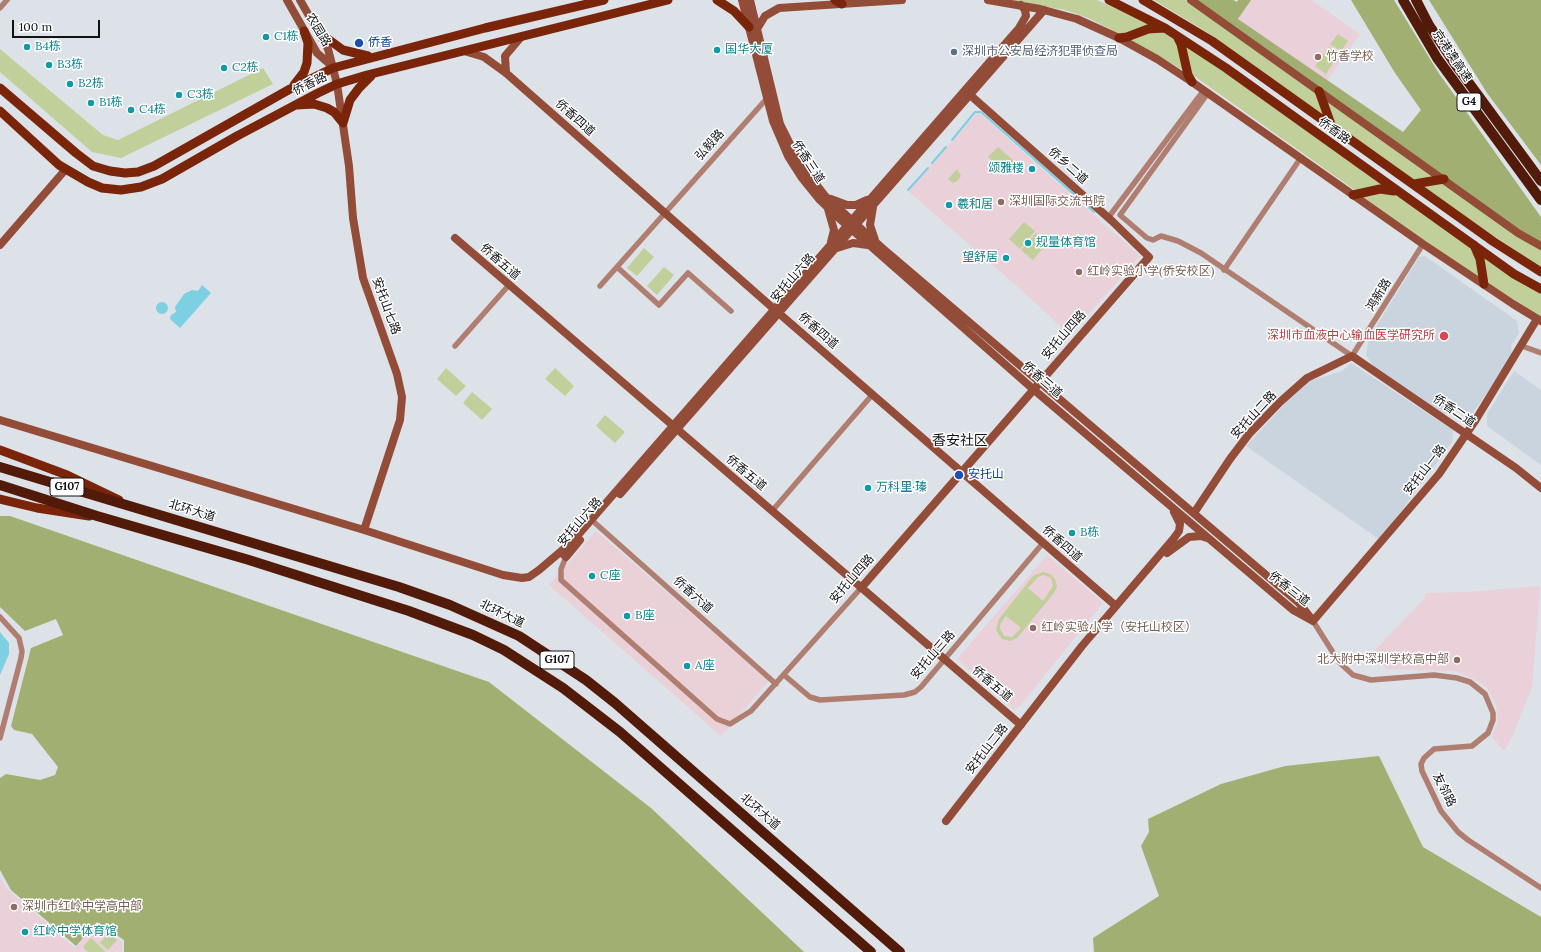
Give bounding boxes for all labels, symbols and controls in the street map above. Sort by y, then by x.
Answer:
street label: 农园路 [303,11,333,49]
scale bar [14,12,102,38]
text: 100 m [19,19,52,34]
street label: 京港澳高速 [1429,27,1475,85]
place label: C1栋 [274,30,299,44]
marker: C1栋 [261,32,271,42]
place label: 侨香 [368,36,392,50]
marker: 侨香 [353,37,365,49]
place label: B4栋 [35,40,61,54]
marker: B4栋 [22,42,32,52]
place label: 国华大厦 [725,43,773,57]
marker: 国华大厦 [712,45,722,55]
place label: 深圳市公安局经济犯罪侦查局 [962,45,1118,59]
marker: 深圳市公安局经济犯罪侦查局 [949,47,959,57]
place label: 竹香学校 [1326,50,1374,64]
marker: 竹香学校 [1313,52,1323,62]
place label: B3栋 [57,58,83,72]
marker: B3栋 [44,60,54,70]
place label: C2栋 [232,61,259,75]
marker: C2栋 [219,63,229,73]
street label: 侨香路 [291,70,329,98]
place label: B2栋 [78,77,104,91]
marker: B2栋 [65,79,75,89]
place label: C3栋 [187,88,214,102]
marker: C3栋 [174,90,184,100]
road number: G4 [1457,93,1481,111]
place label: B1栋 [99,96,123,110]
street label: 侨香四道 [552,97,598,139]
marker: B1栋 [86,98,96,108]
place label: C4栋 [139,103,166,117]
marker: C4栋 [126,105,136,115]
street label: 侨香路 [1315,115,1353,147]
street label: 弘毅路 [693,127,727,163]
street label: 侨香三道 [789,138,827,186]
street label: 侨乡二道 [1045,145,1091,187]
place label: 颂雅楼 [988,162,1024,176]
marker: 颂雅楼 [1027,164,1037,174]
place label: 深圳国际交流书院 [1009,195,1105,209]
marker: 深圳国际交流书院 [996,197,1006,207]
place label: 羲和居 [957,198,993,212]
marker: 羲和居 [944,200,954,210]
place label: 规量体育馆 [1036,236,1096,250]
marker: 规量体育馆 [1023,238,1033,248]
street label: 侨香五道 [477,241,523,283]
street label: 安托山六路 [768,251,818,305]
place label: 望舒居 [962,251,998,265]
marker: 望舒居 [1001,253,1011,263]
place label: 红岭实验小学(侨安校区) [1087,265,1214,279]
marker: 红岭实验小学(侨安校区) [1074,267,1084,277]
street label: 安托山七路 [369,275,403,337]
street label: 鸿新路 [1363,276,1395,314]
street label: 安托山四路 [1039,308,1089,362]
street label: 侨香四道 [795,310,841,352]
place label: 深圳市血液中心输血医学研究所 [1267,329,1435,343]
marker: 深圳市血液中心输血医学研究所 [1438,330,1450,342]
street label: 侨香三道 [1019,359,1065,401]
street label: 安托山二路 [1228,388,1280,442]
street label: 侨香二道 [1430,392,1478,430]
district label: 香安社区 [932,433,988,449]
street label: 安托山一路 [1401,442,1449,498]
street label: 侨香五道 [723,452,769,494]
place label: 安托山 [968,468,1004,482]
marker: 安托山 [953,469,965,481]
road number: G107 [50,478,84,496]
place label: 万科里·瑧 [876,481,927,495]
marker: 万科里·瑧 [863,483,873,493]
street label: 安托山六路 [555,495,605,549]
street label: 北环大道 [167,497,217,525]
street label: 侨香四道 [1039,523,1085,565]
place label: B栋 [1080,526,1099,540]
marker: B栋 [1067,528,1077,538]
street label: 安托山四路 [827,552,877,606]
place label: C座 [600,569,620,583]
street label: 侨香三道 [1266,569,1312,609]
marker: C座 [587,571,597,581]
street label: 侨香六道 [670,574,716,616]
street label: 北环大道 [477,597,527,631]
place label: B座 [635,609,654,623]
marker: B座 [622,611,632,621]
place label: 红岭实验小学（安托山校区） [1041,621,1197,635]
marker: 红岭实验小学（安托山校区） [1028,623,1038,633]
street label: 安托山三路 [908,628,958,682]
road number: G107 [540,651,574,669]
place label: 北大附中深圳学校高中部 [1317,653,1449,667]
marker: 北大附中深圳学校高中部 [1452,655,1462,665]
place label: A座 [695,659,715,673]
marker: A座 [682,661,692,671]
street label: 侨香五道 [969,663,1015,705]
street label: 安托山二路 [963,721,1011,777]
street label: 友邻路 [1429,771,1459,809]
street label: 北环大道 [737,791,783,833]
place label: 深圳市红岭中学高中部 [22,900,142,914]
marker: 深圳市红岭中学高中部 [9,902,19,912]
place label: 红岭中学体育馆 [33,925,117,939]
marker: 红岭中学体育馆 [20,927,30,937]

